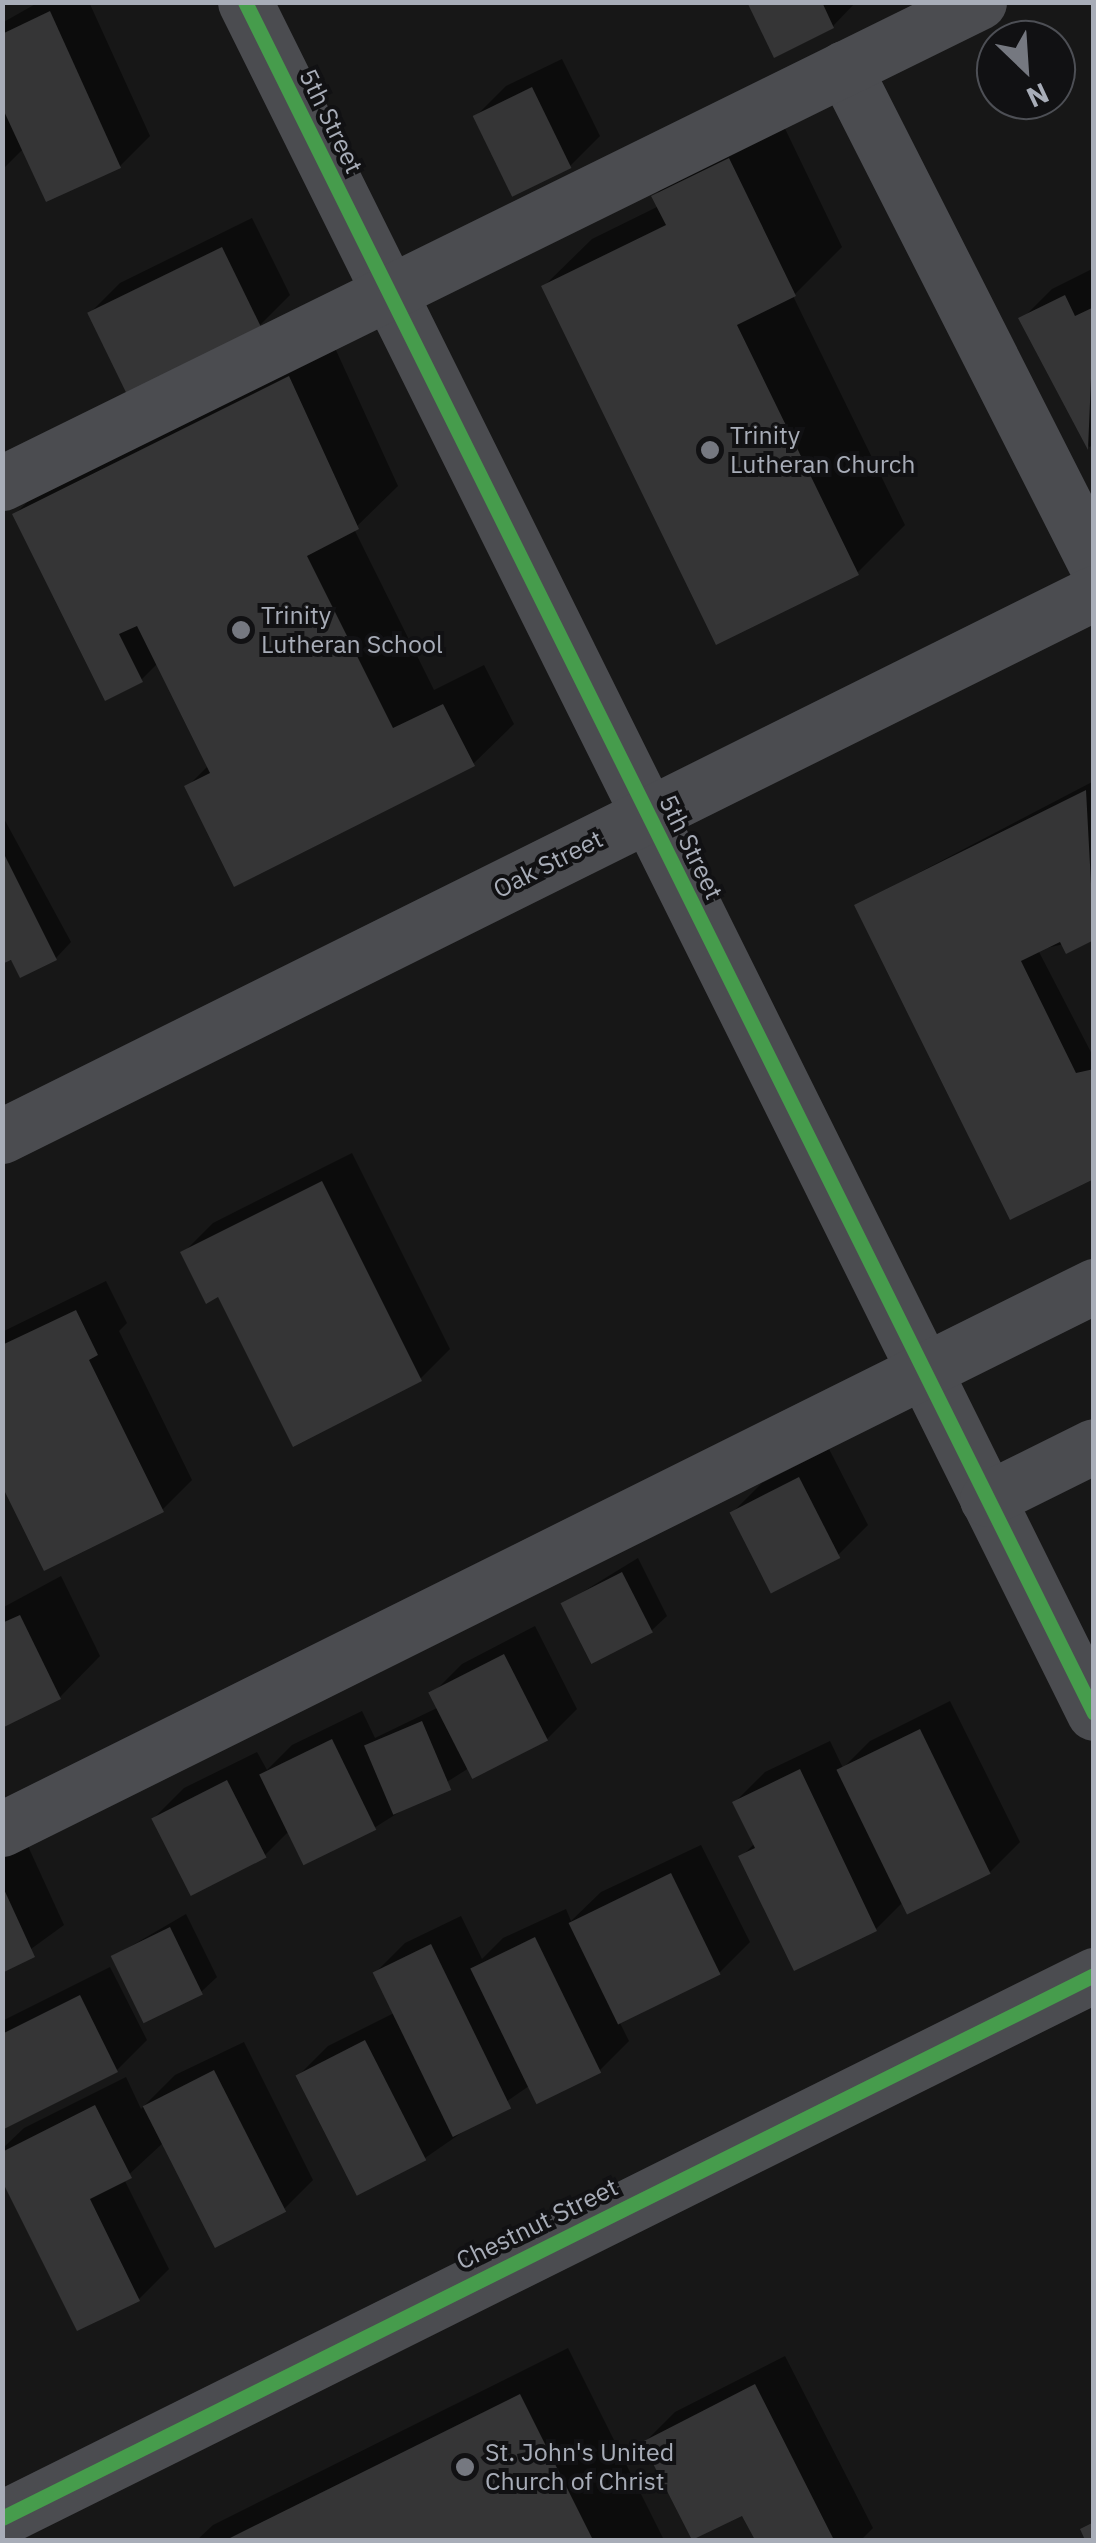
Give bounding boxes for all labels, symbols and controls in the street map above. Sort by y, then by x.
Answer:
north arrow [976,20,1076,120]
street label: 5th Street [293,64,369,178]
text: N [1021,75,1055,117]
place label: Trinity Lutheran Church [730,421,915,480]
marker: Trinity Lutheran Church [699,439,721,461]
place label: Trinity Lutheran School [261,601,443,660]
marker: Trinity Lutheran School [230,619,252,641]
street label: 5th Street [653,790,729,904]
street label: Oak Street [488,824,608,904]
street label: Chestnut Street [451,2172,623,2276]
place label: St. John's United Church of Christ [485,2438,674,2497]
marker: St. John's United Church of Christ [454,2456,476,2478]

